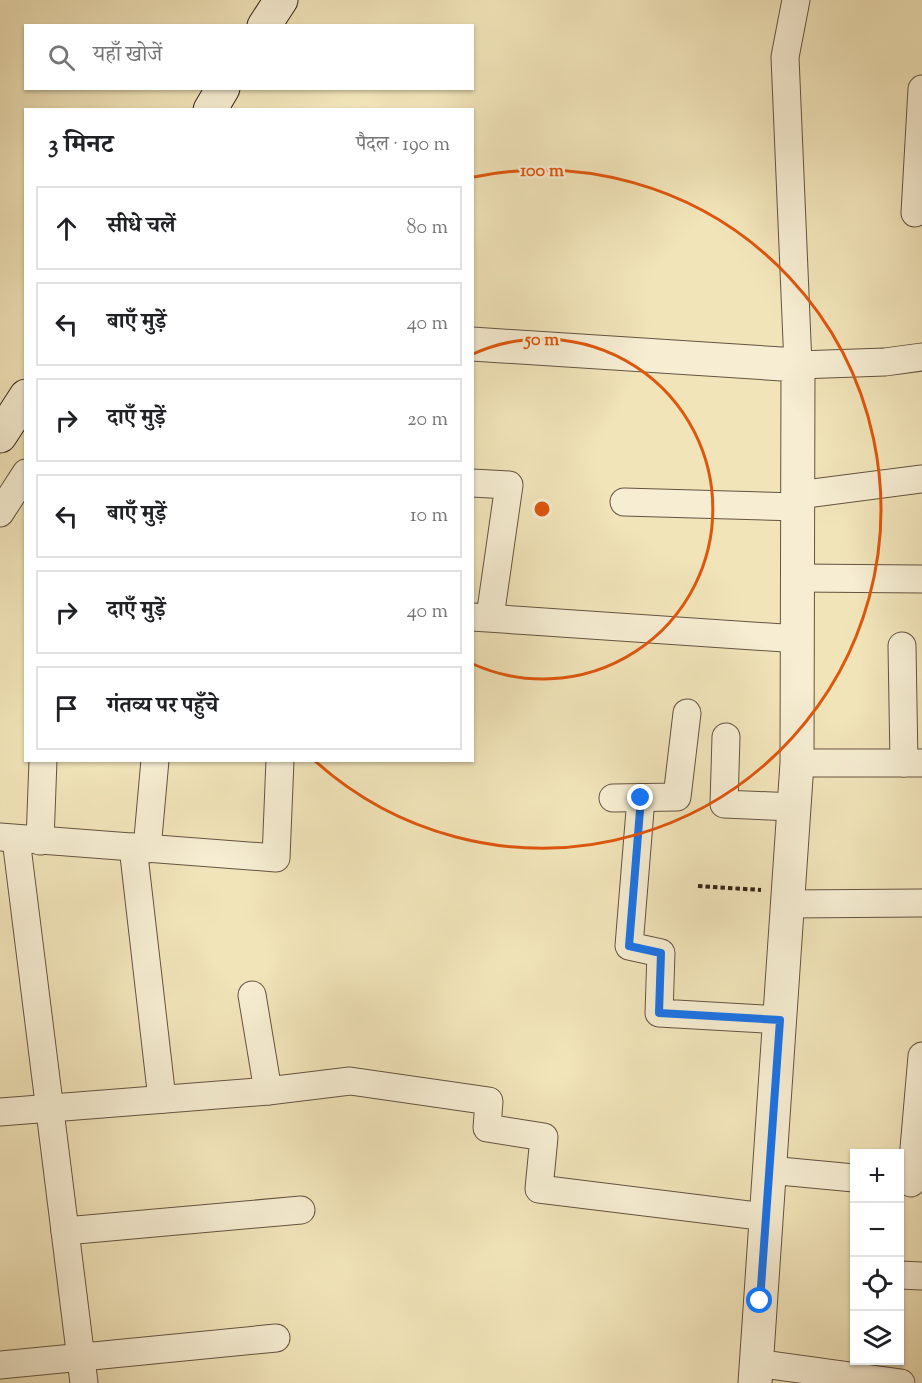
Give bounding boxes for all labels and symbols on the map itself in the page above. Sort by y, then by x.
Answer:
text: 100 m [520,159,564,185]
text: 50 m [523,328,559,354]
centre of rings [532,499,552,519]
route end [627,784,653,810]
route start [746,1287,772,1313]

